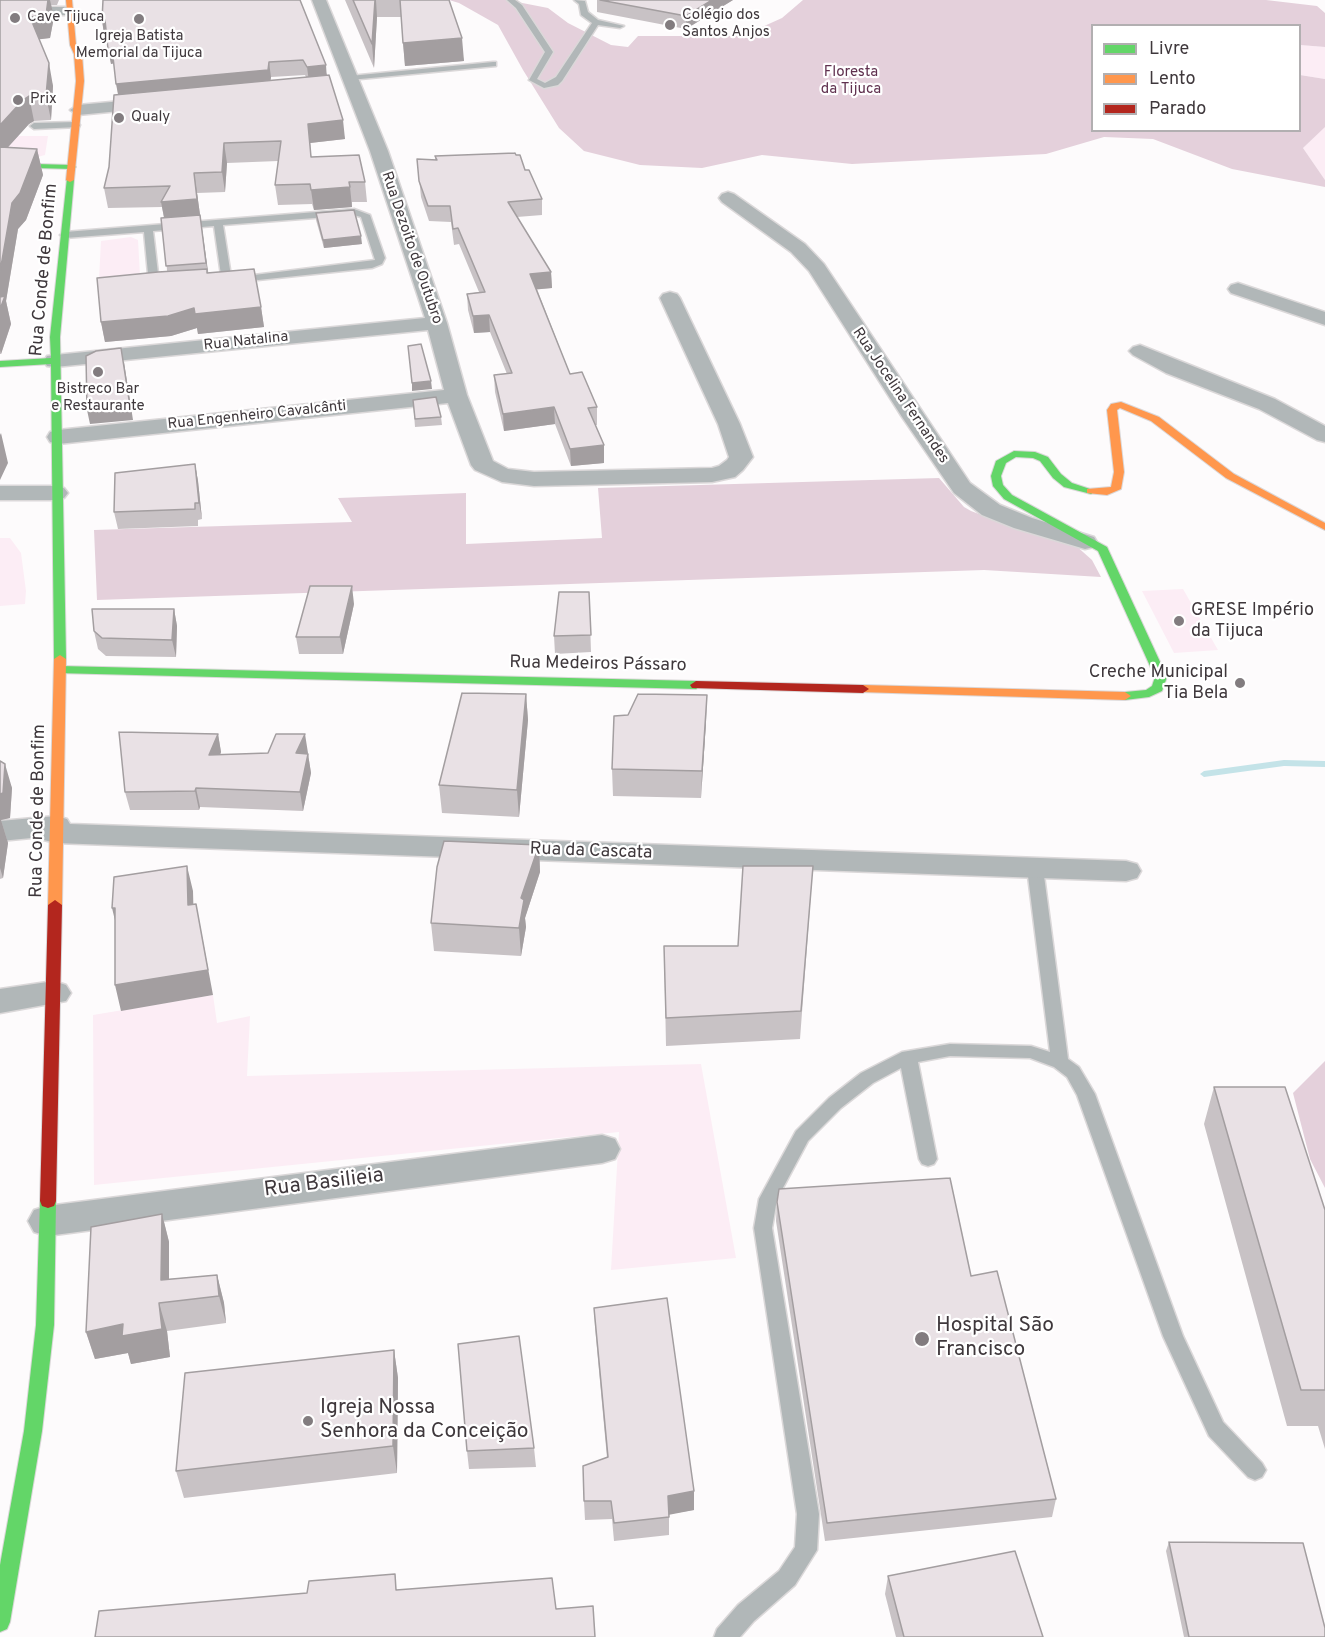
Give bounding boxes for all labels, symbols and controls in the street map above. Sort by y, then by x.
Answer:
place label: Colégio dos Santos Anjos [682,7,770,42]
place label: Cave Tijuca [27,9,104,27]
marker: Cave Tijuca [8,11,22,25]
marker: Igreja Batista Memorial da Tijuca [132,12,146,26]
marker: Colégio dos Santos Anjos [663,18,677,32]
legend [1091,24,1301,132]
place label: Igreja Batista Memorial da Tijuca [76,28,202,63]
text: Livre [1149,38,1189,61]
park label: Floresta da Tijuca [821,64,881,99]
text: Lento [1149,68,1195,91]
place label: Prix [30,91,57,109]
marker: Prix [11,93,25,107]
text: Parado [1149,98,1206,121]
place label: Qualy [131,109,170,127]
marker: Qualy [112,111,126,125]
street label: Rua Dezoito de Outubro [376,169,446,327]
street label: Rua Conde de Bonfim [27,183,63,357]
street label: Rua Jocelina Fernandes [848,325,952,467]
street label: Rua Natalina [203,329,289,355]
marker: Bistreco Bar e Restaurante [91,365,105,379]
place label: Bistreco Bar e Restaurante [51,381,145,416]
street label: Rua Engenheiro Cavalcânti [167,398,347,434]
place label: GRESE Império da Tijuca [1191,600,1314,642]
marker: GRESE Império da Tijuca [1172,614,1186,628]
street label: Rua Medeiros Pássaro [509,653,687,677]
place label: Creche Municipal Tia Bela [1089,662,1228,704]
marker: Creche Municipal Tia Bela [1233,676,1247,690]
street label: Rua Conde de Bonfim [27,724,51,898]
street label: Rua da Cascata [529,839,653,865]
street label: Rua Basilieia [263,1164,385,1204]
place label: Hospital São Francisco [936,1314,1054,1364]
marker: Hospital São Francisco [913,1330,931,1348]
place label: Igreja Nossa Senhora da Conceição [320,1396,529,1446]
marker: Igreja Nossa Senhora da Conceição [301,1414,315,1428]

